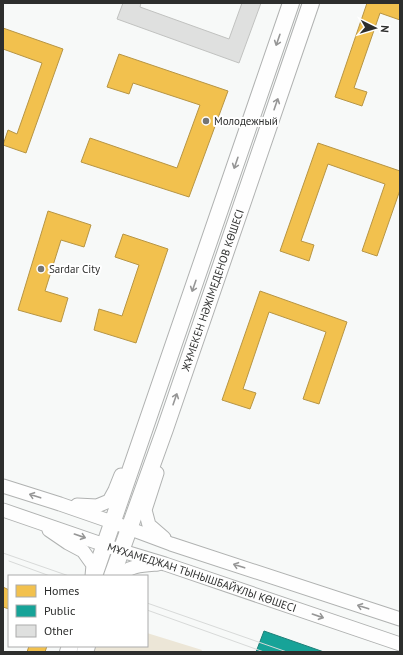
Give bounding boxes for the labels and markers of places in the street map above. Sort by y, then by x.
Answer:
place label: Молодежный [214,114,278,128]
marker: Молодежный [201,116,211,126]
place label: Sardar City [49,262,101,276]
marker: Sardar City [36,264,46,274]

